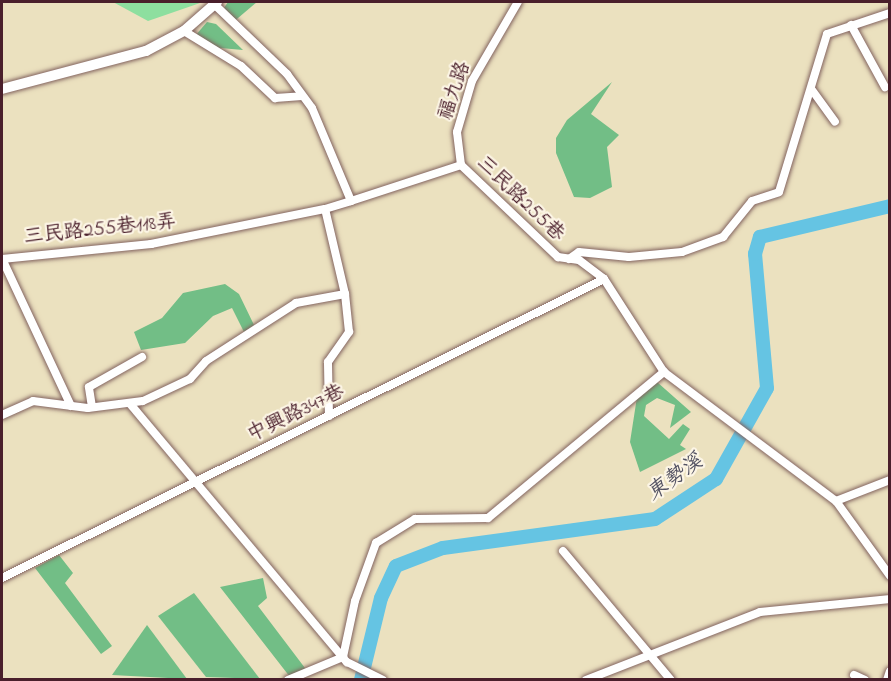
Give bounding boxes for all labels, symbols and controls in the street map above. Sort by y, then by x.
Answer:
street label: 福九路 [434,59,476,123]
street label: 三民路255巷 [471,151,569,247]
street label: 三民路255巷118弄 [23,210,177,250]
street label: 中興路347巷 [244,380,348,448]
water label: 東勢溪 [642,449,708,507]

